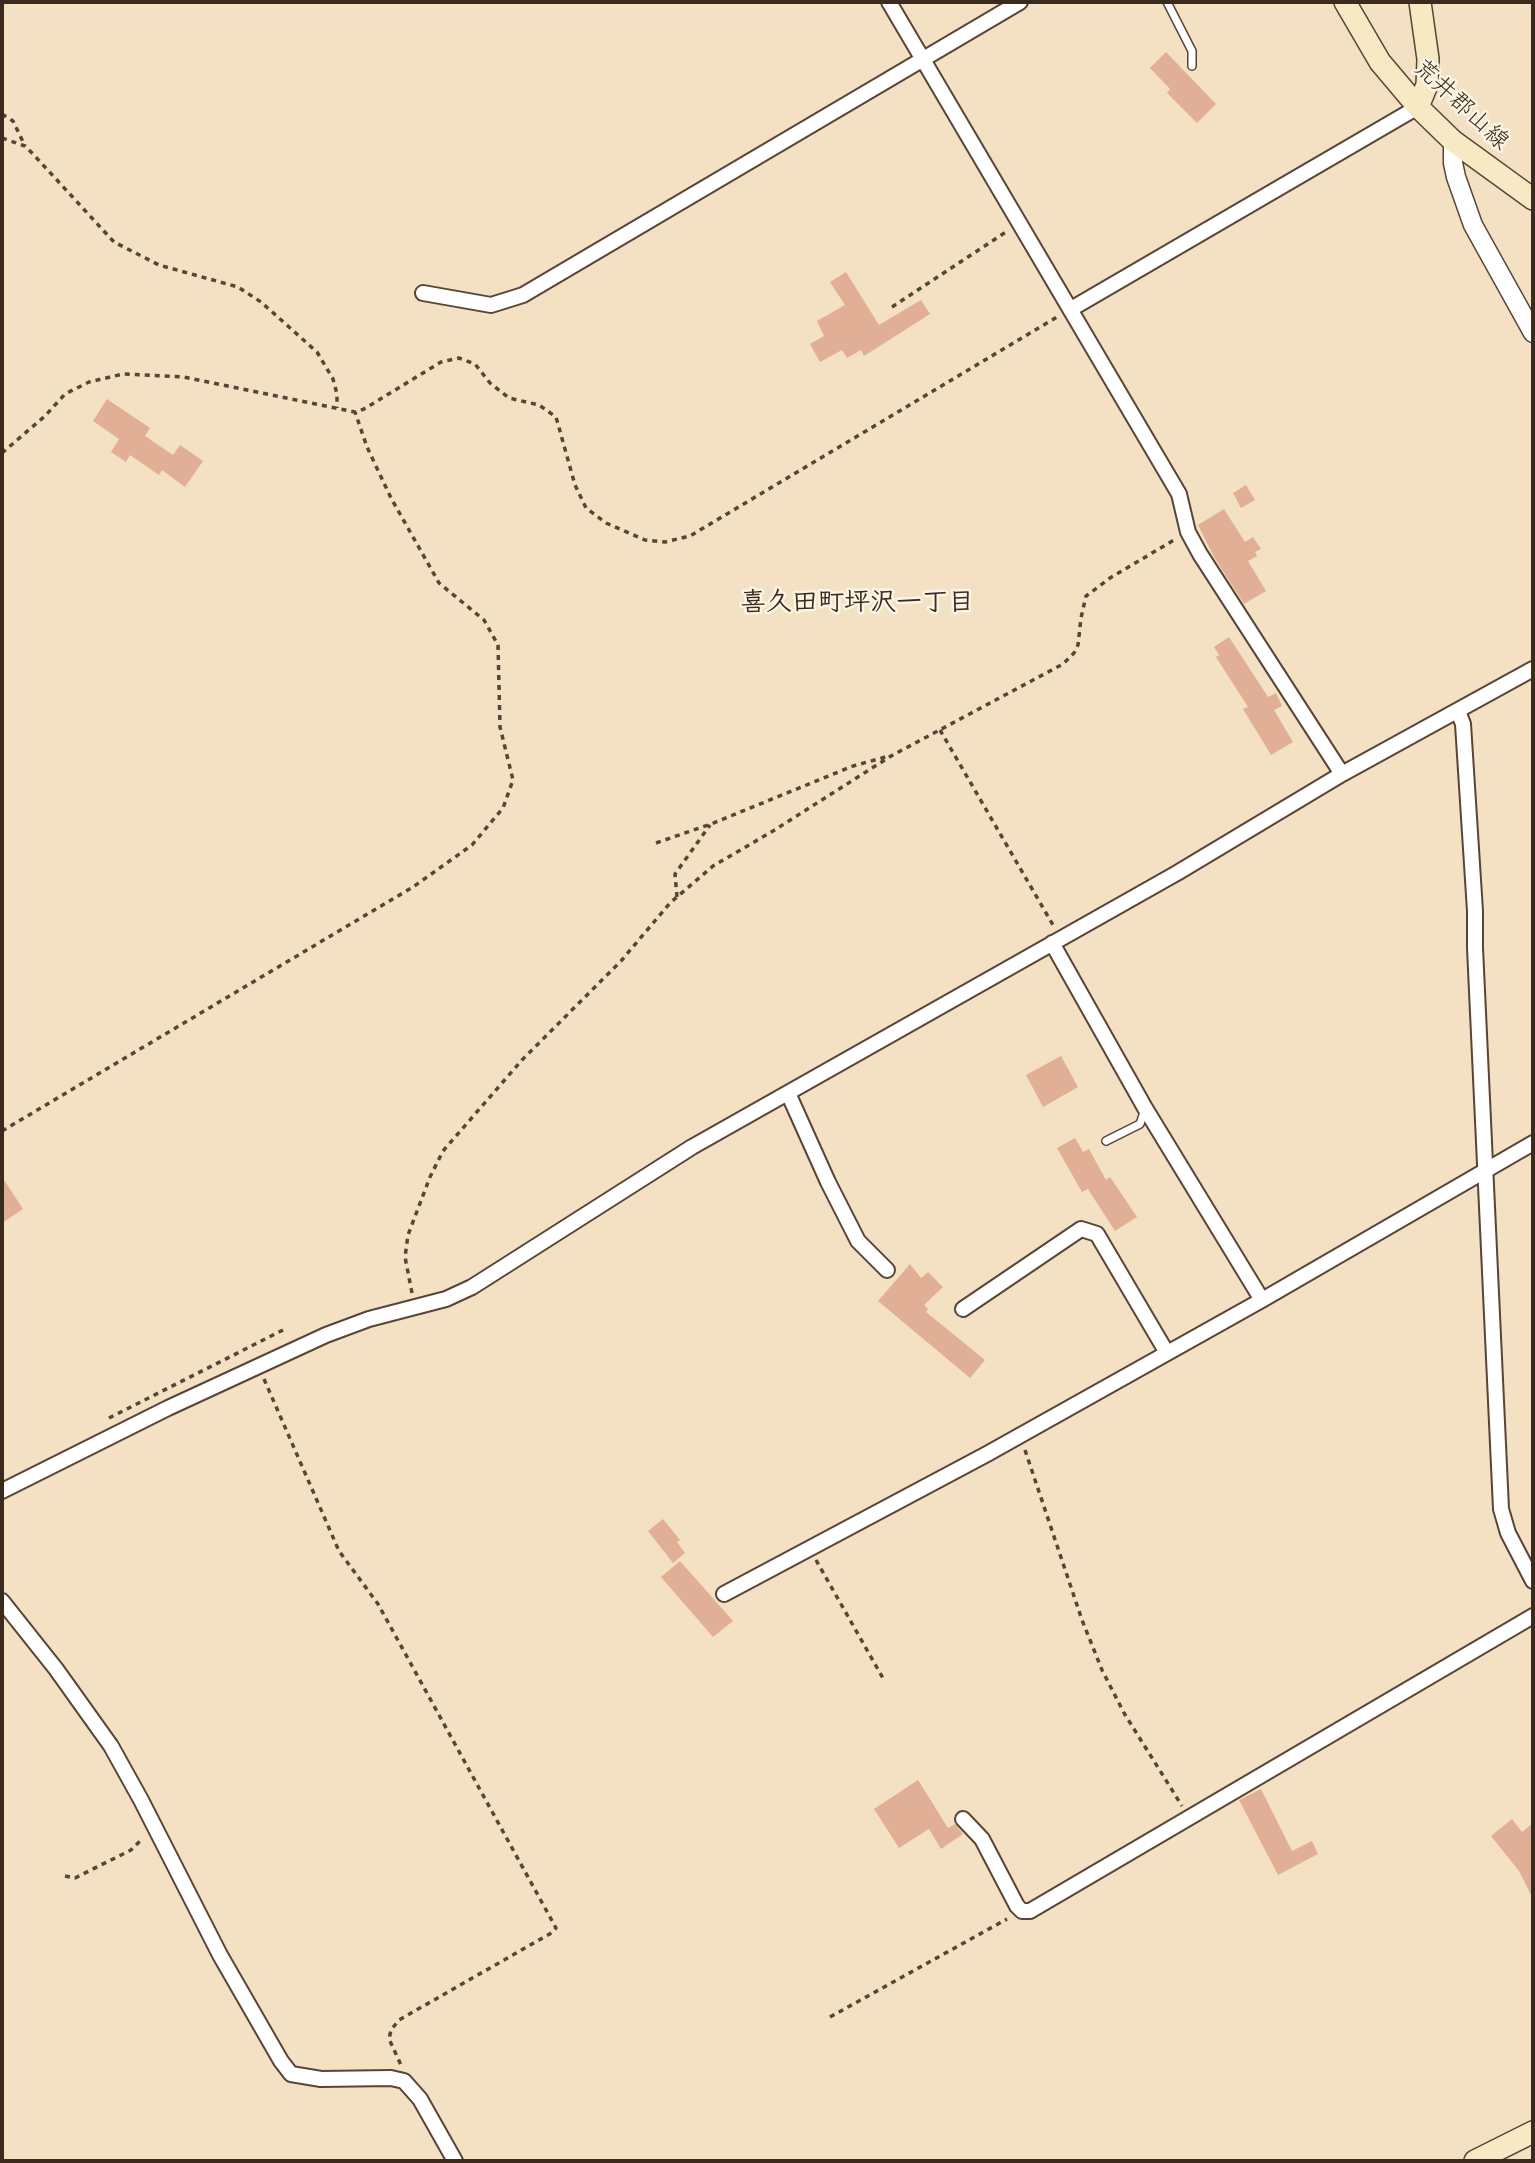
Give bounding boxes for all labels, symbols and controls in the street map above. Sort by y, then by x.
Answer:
street label: 荒井郡山線 [1407,54,1515,156]
district label: 喜久田町坪沢一丁目 [740,587,974,619]

